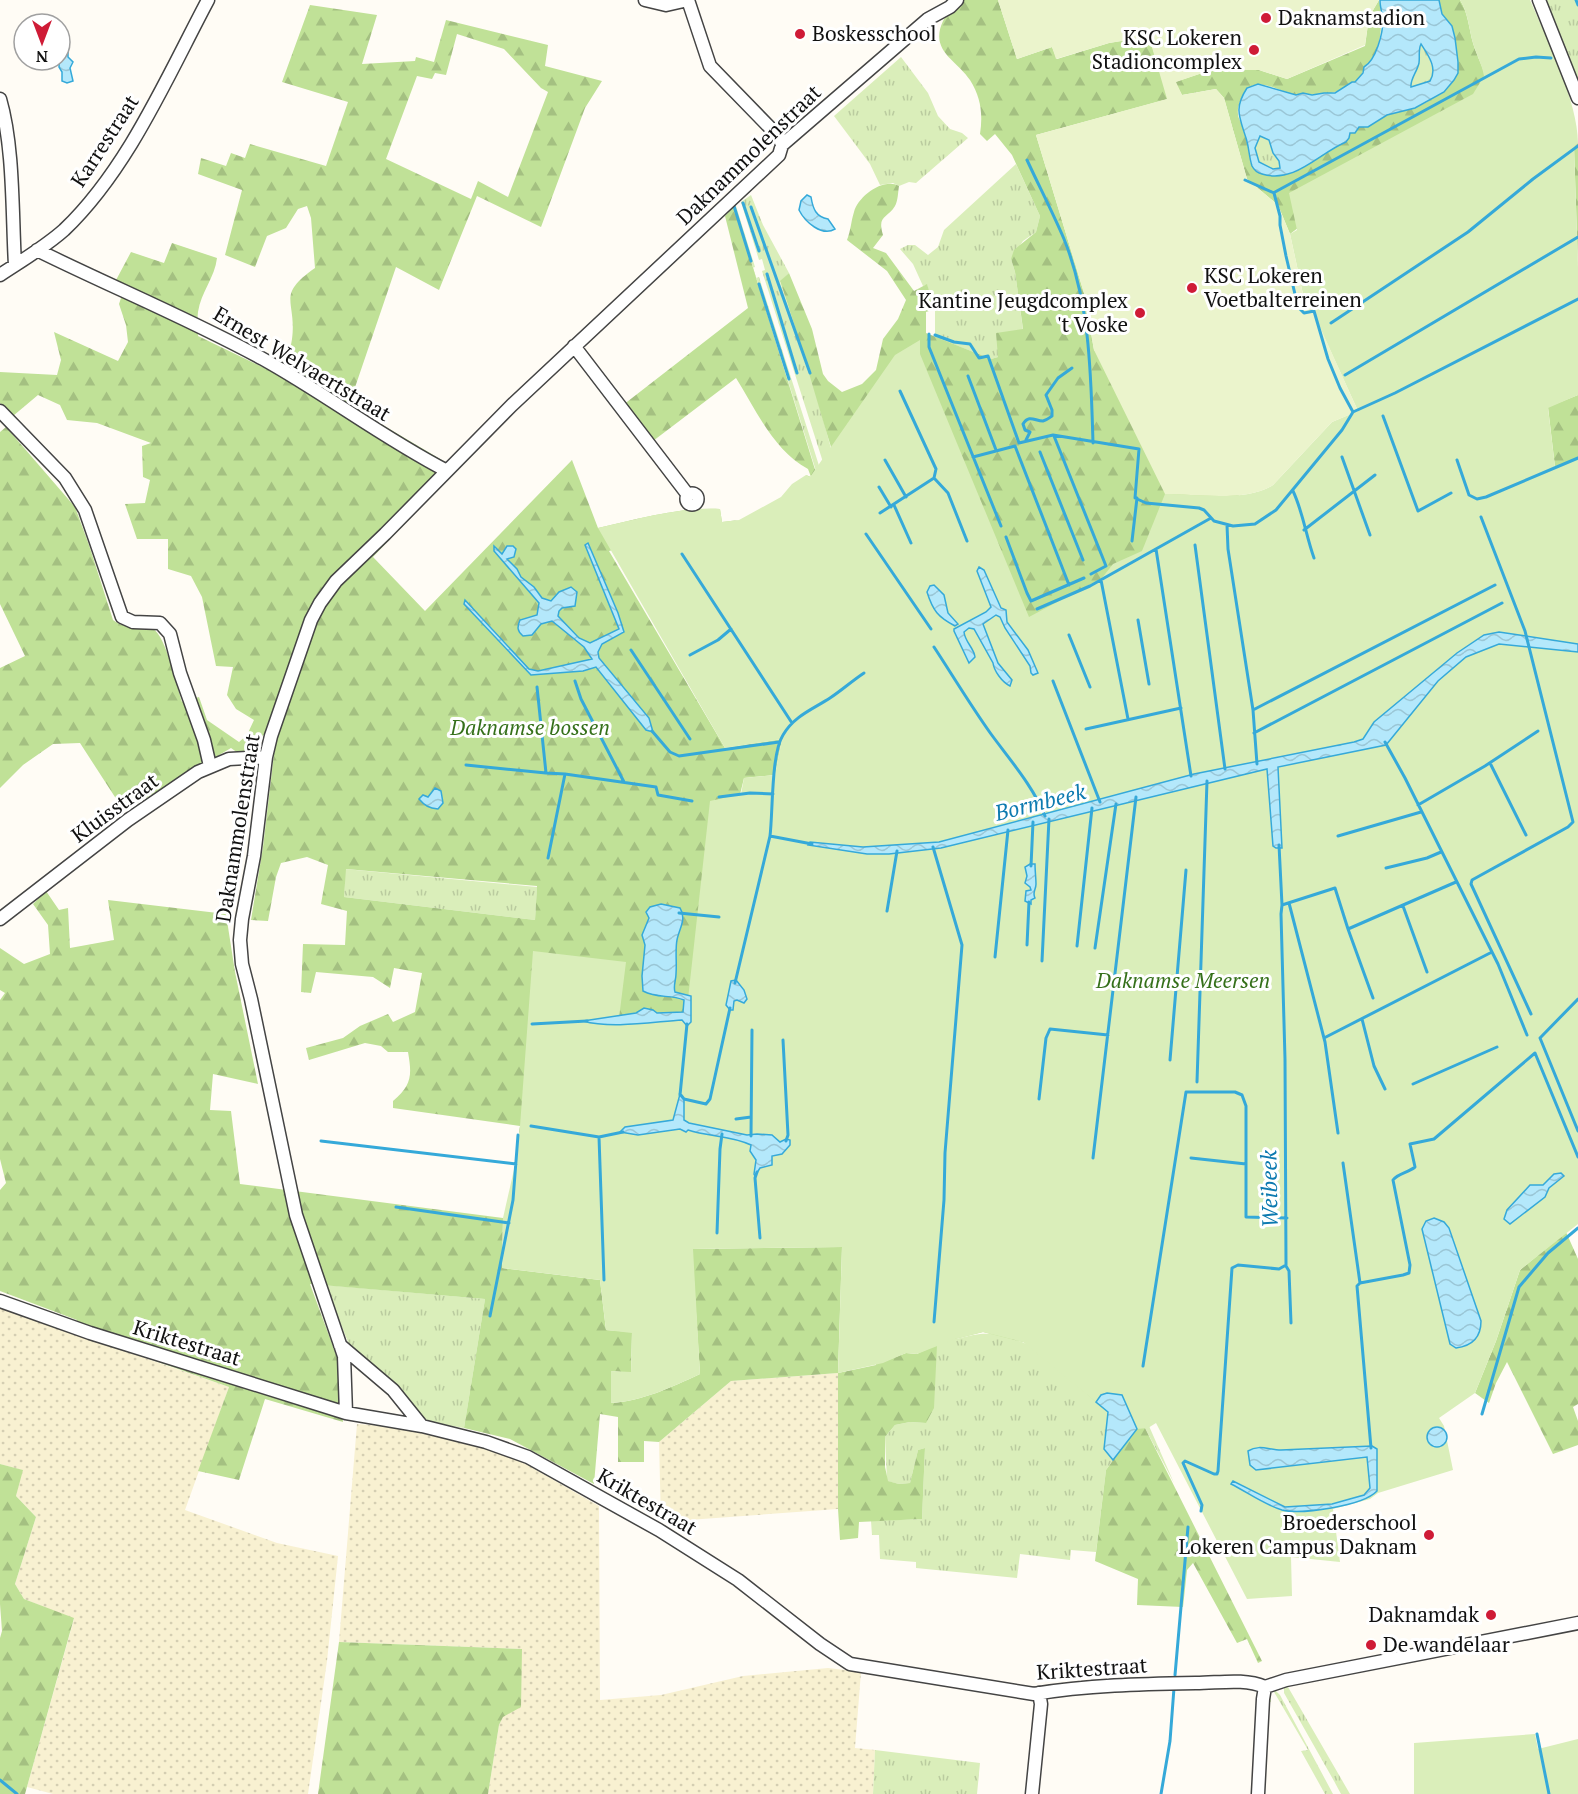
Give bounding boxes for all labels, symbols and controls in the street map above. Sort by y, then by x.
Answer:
place label: Daknamstadion [1278,3,1426,31]
marker: Daknamstadion [1259,11,1273,25]
north arrow [12,12,72,72]
place label: Boskesschool [812,19,937,47]
place label: KSC Lokeren Stadioncomplex [1092,23,1243,75]
marker: Boskesschool [793,27,807,41]
marker: KSC Lokeren Stadioncomplex [1247,43,1261,57]
text: N [36,46,48,68]
street label: Daknammolenstraat [670,78,827,231]
street label: Karrestraat [64,89,145,192]
place label: KSC Lokeren Voetbalterreinen [1204,261,1362,313]
marker: KSC Lokeren Voetbalterreinen [1185,281,1199,295]
place label: Kantine Jeugdcomplex 't Voske [918,286,1128,338]
street label: Ernest Welvaertstraat [209,299,397,427]
marker: Kantine Jeugdcomplex 't Voske [1133,306,1147,320]
park label: Daknamse bossen [449,713,610,741]
street label: Daknammolenstraat [208,731,266,924]
street label: Kluisstraat [65,766,164,848]
water label: Bormbeek [990,776,1089,827]
park label: Daknamse Meersen [1095,966,1270,994]
water label: Weibeek [1253,1149,1284,1228]
street label: Kriktestraat [130,1312,245,1372]
street label: Kriktestraat [592,1461,703,1541]
place label: Broederschool Lokeren Campus Daknam [1179,1508,1417,1560]
marker: Broederschool Lokeren Campus Daknam [1422,1528,1436,1542]
place label: Daknamdak [1368,1600,1479,1628]
marker: Daknamdak [1484,1608,1498,1622]
place label: De wandelaar [1383,1630,1510,1658]
marker: De wandelaar [1364,1638,1378,1652]
street label: Kriktestraat [1036,1650,1149,1686]

